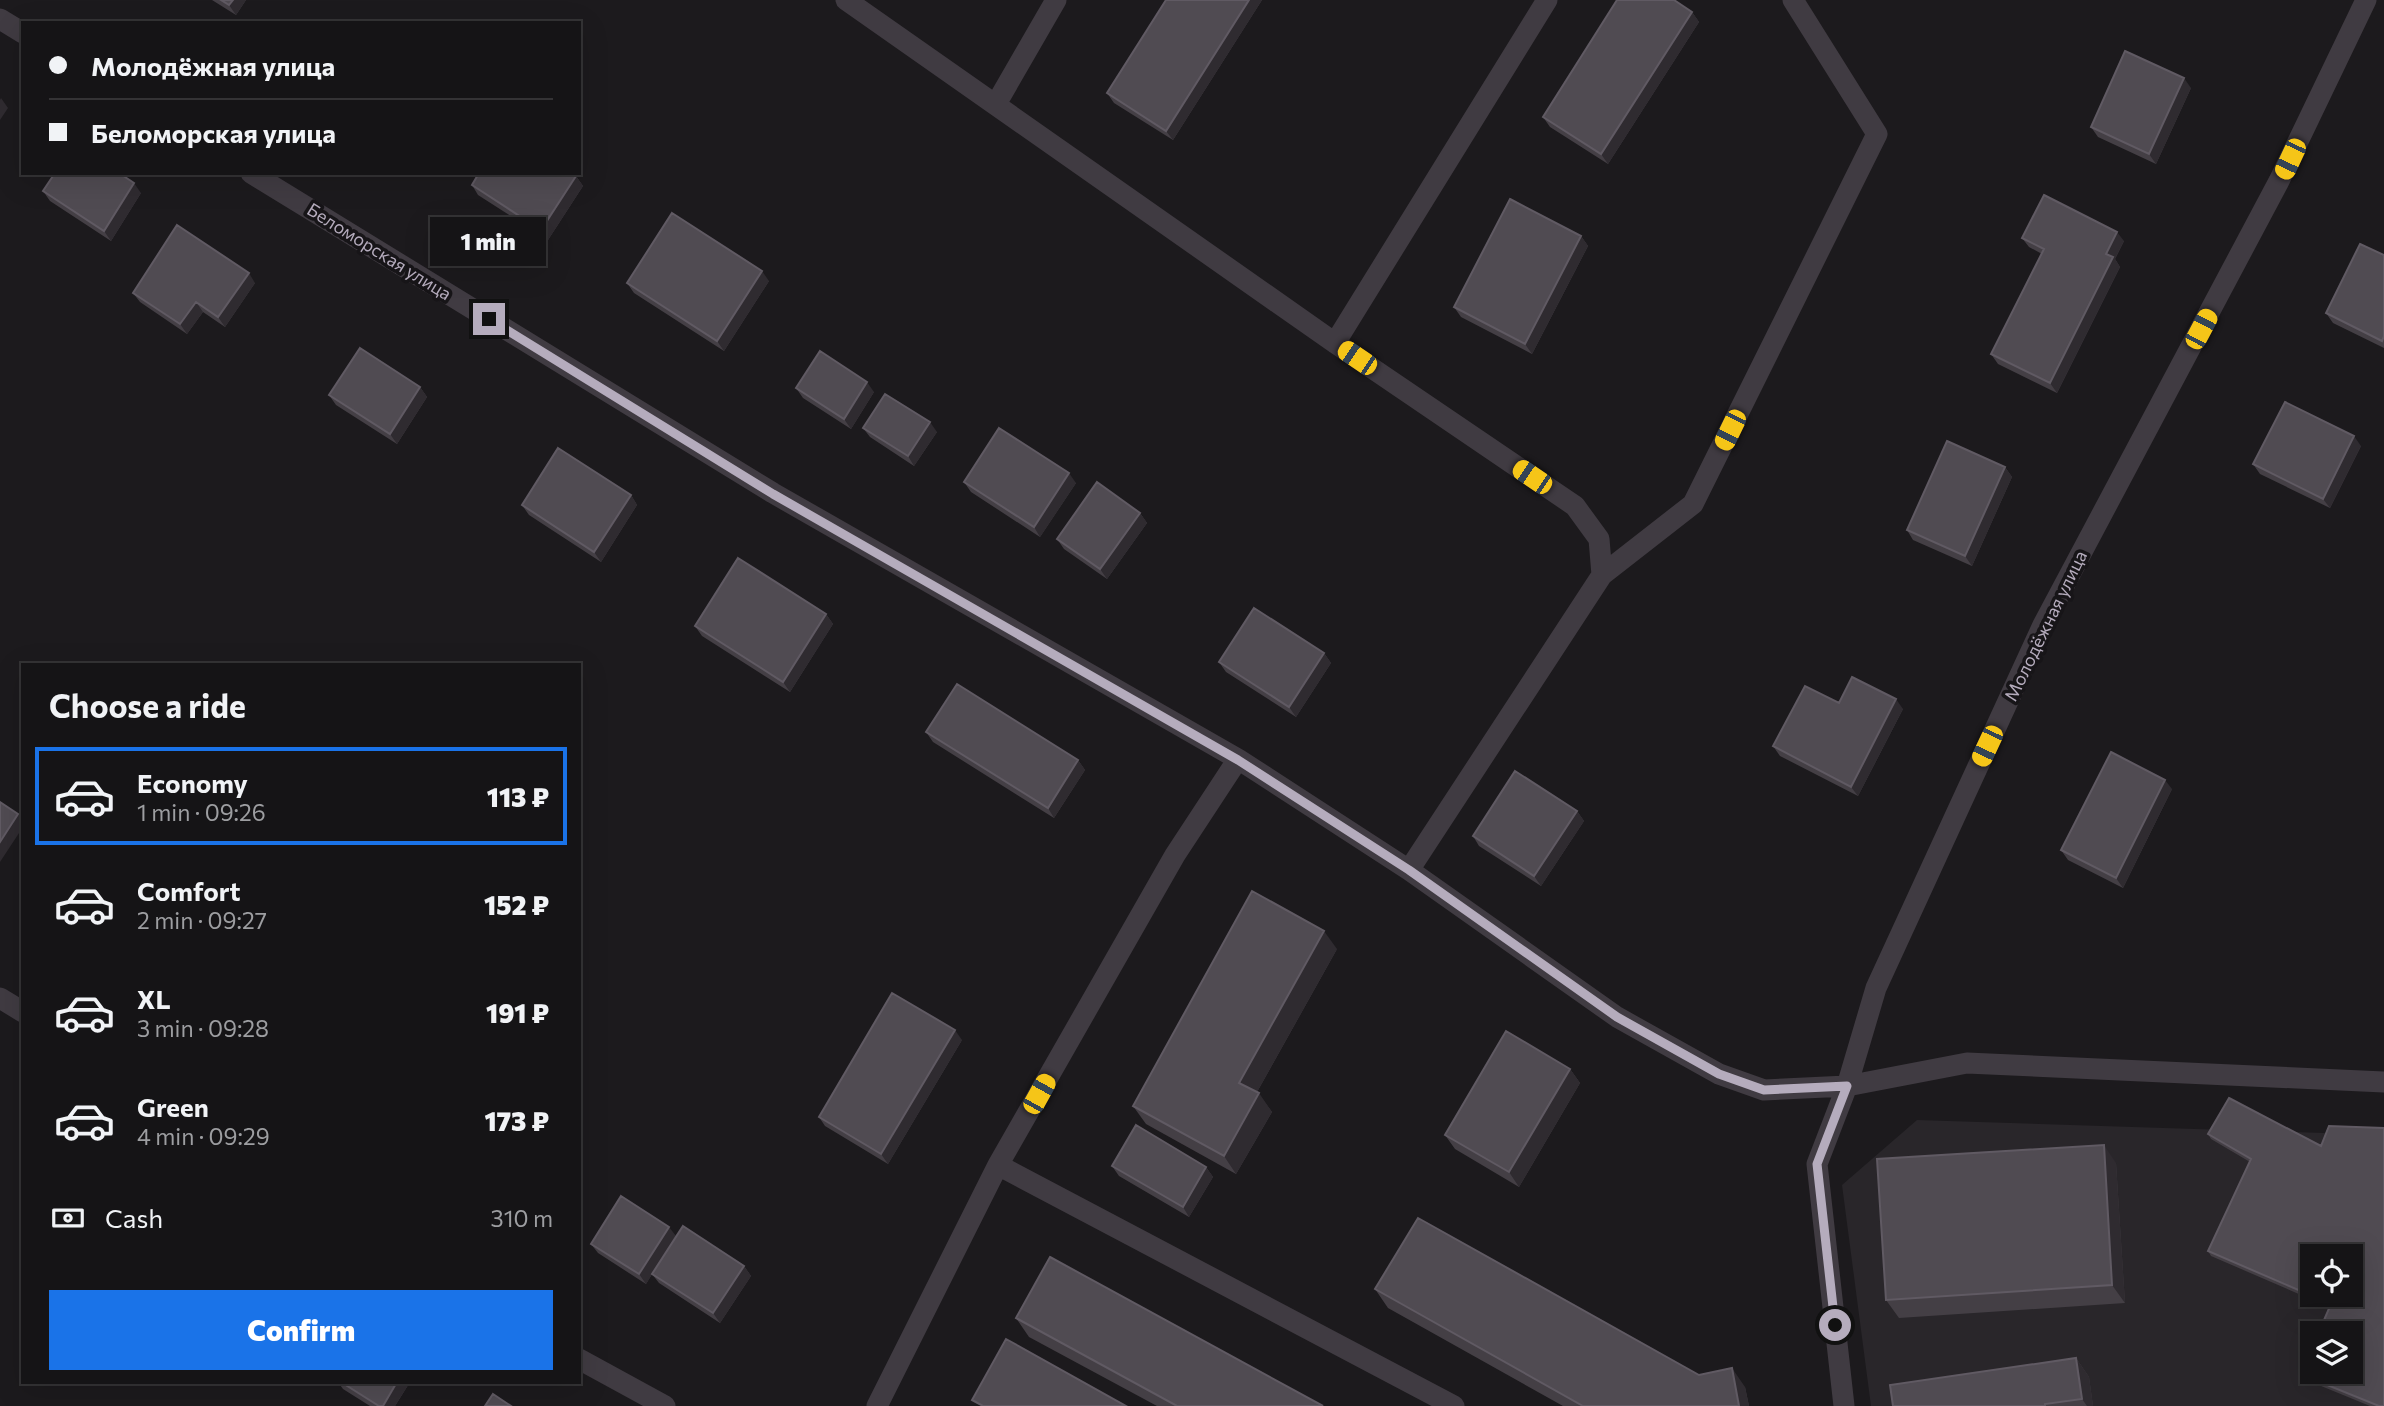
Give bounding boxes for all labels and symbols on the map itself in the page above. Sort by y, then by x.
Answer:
car [2272,136,2309,182]
street label: Беломорская улица [303,198,456,304]
callout: 1 min [431,218,547,266]
route end [473,303,505,335]
car [2182,306,2221,352]
car [1334,338,1381,378]
car [1712,407,1749,453]
car [1509,457,1556,497]
street label: Молодёжная улица [1999,547,2091,704]
car [1969,723,2006,769]
car [1020,1071,1059,1117]
route start [1819,1309,1851,1341]

